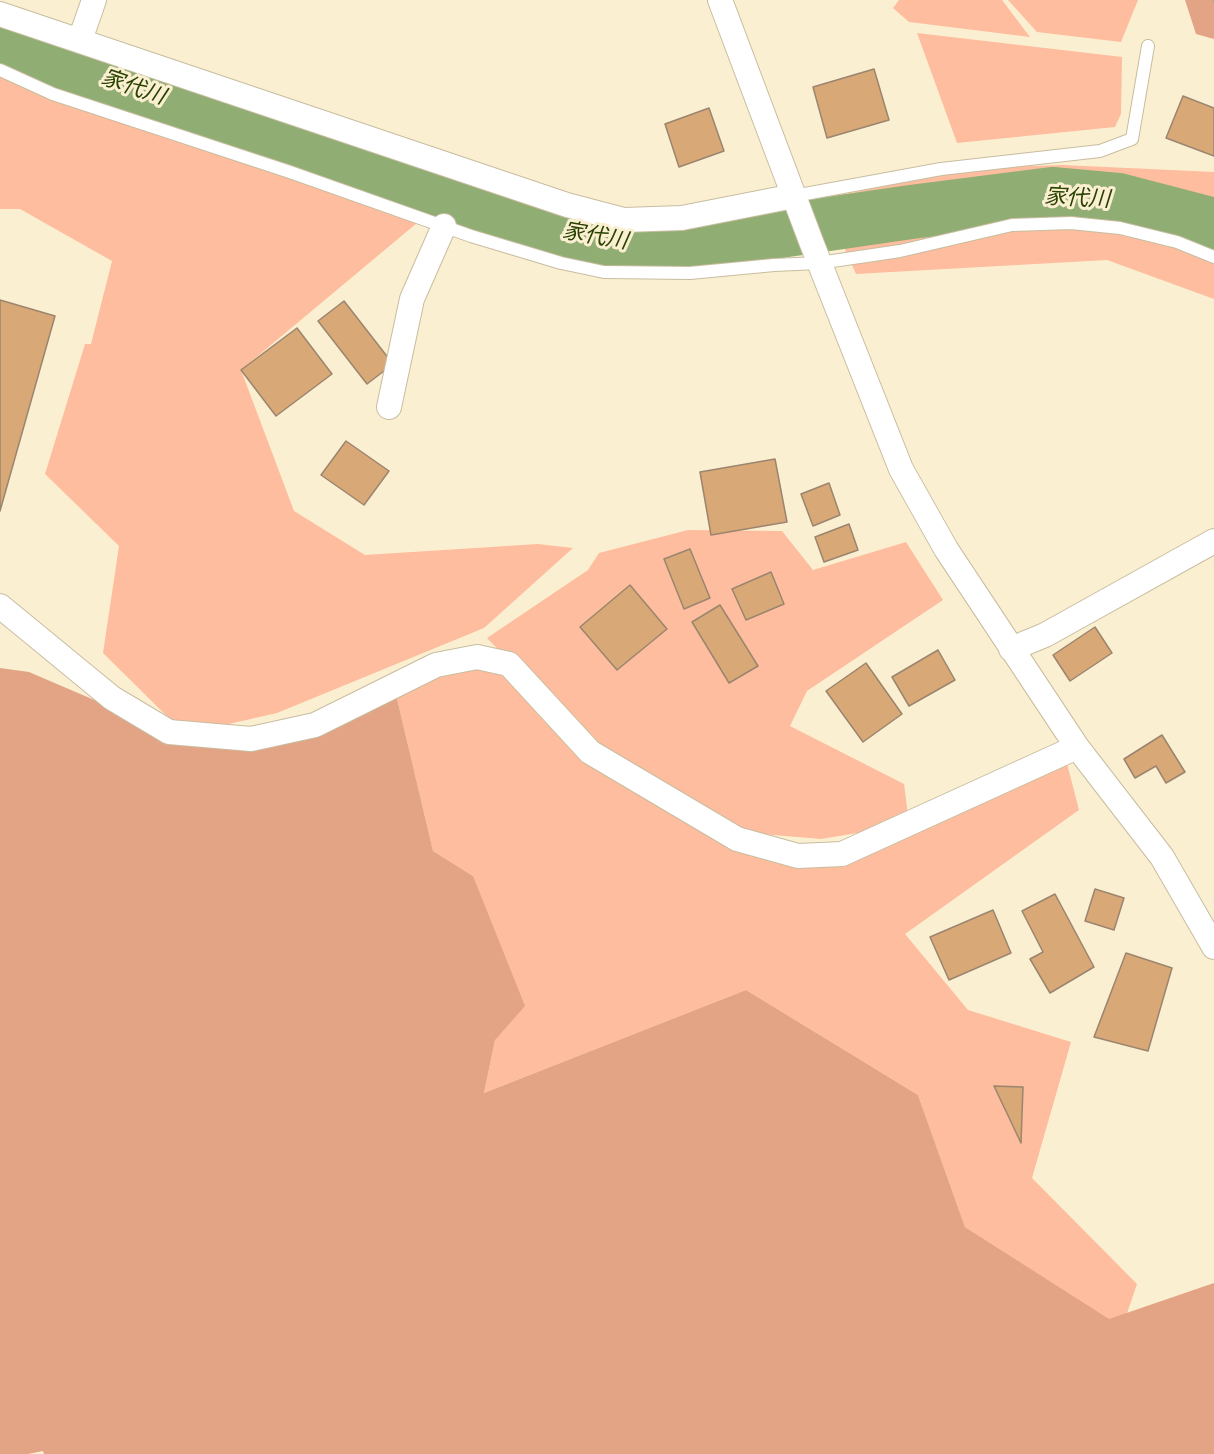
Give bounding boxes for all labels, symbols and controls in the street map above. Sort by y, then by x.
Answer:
water label: 家代川 [98,65,168,111]
water label: 家代川 [1043,184,1111,214]
water label: 家代川 [560,218,630,256]

